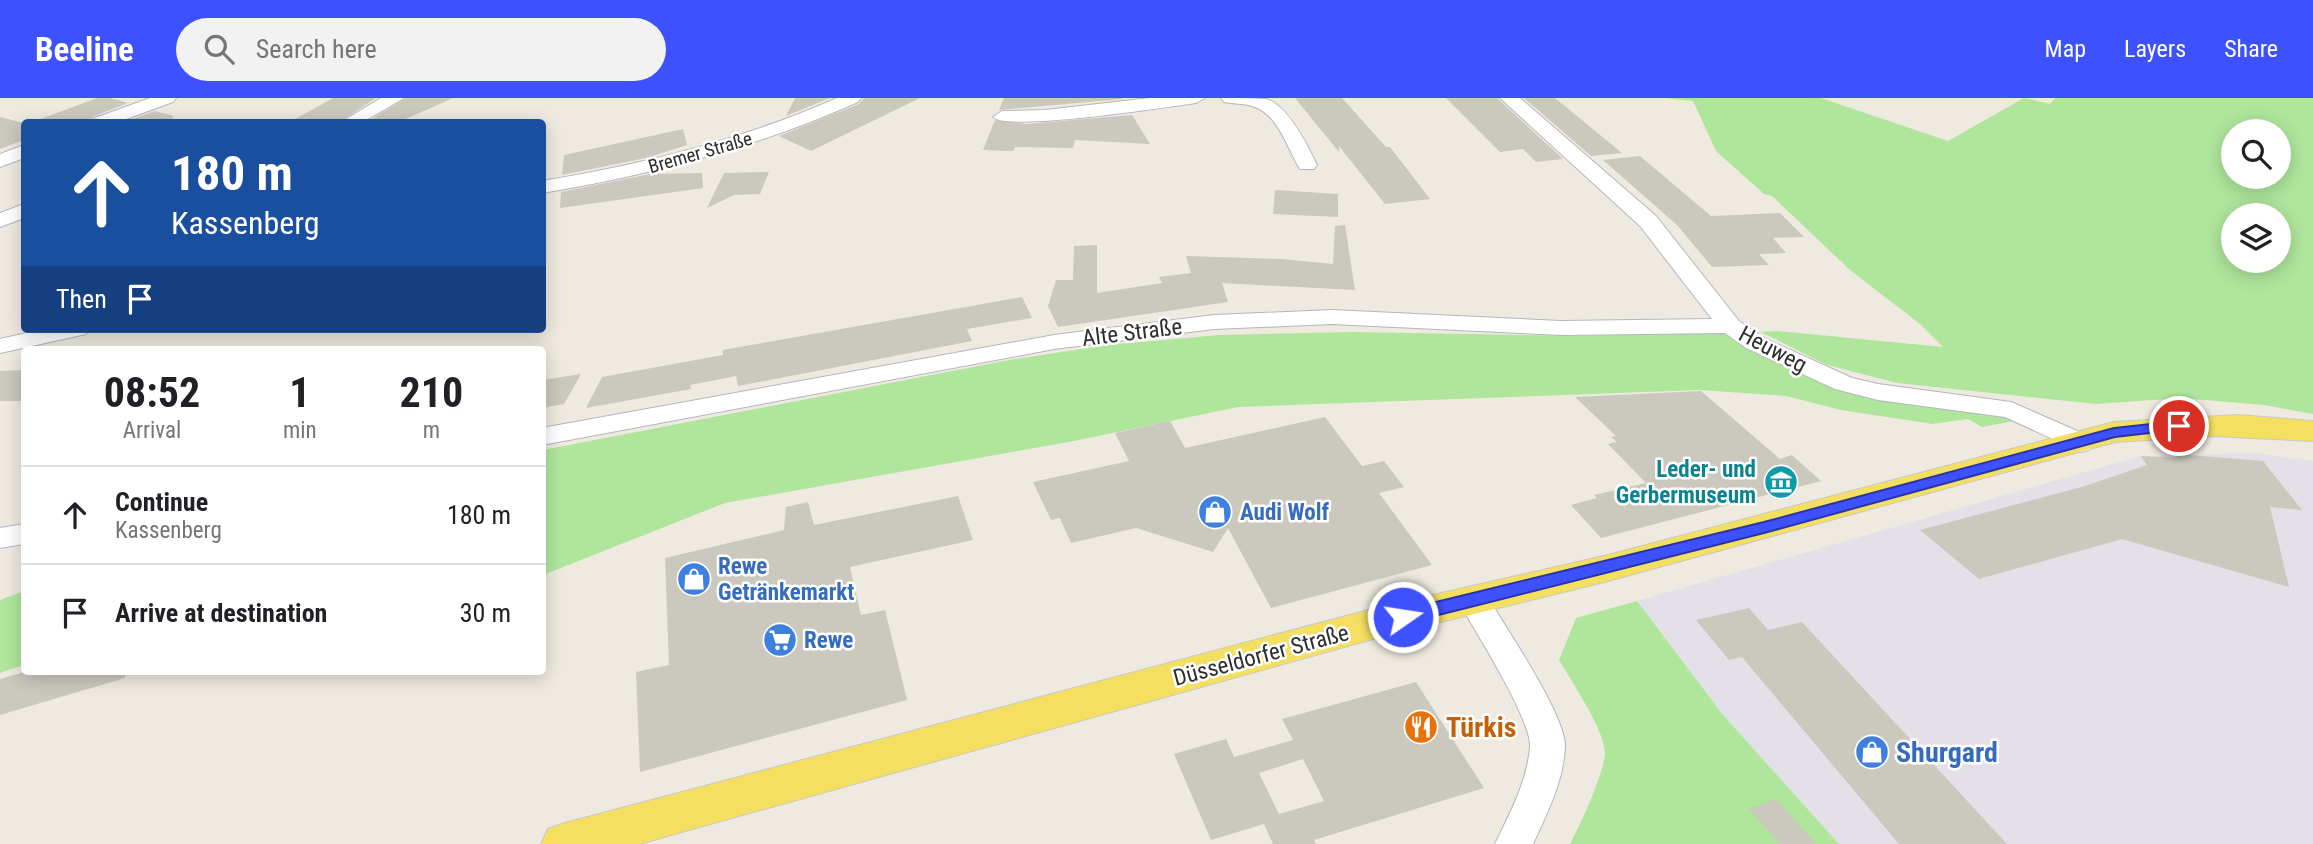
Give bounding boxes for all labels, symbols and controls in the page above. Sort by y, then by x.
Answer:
search box [176,18,666,81]
text: Beeline [35,30,134,69]
icon: search [200,30,238,68]
text: Search here [256,34,377,64]
text: Map [2045,35,2086,63]
text: Layers [2124,35,2186,63]
text: Share [2224,35,2278,63]
map controls [2221,119,2291,273]
button: search [2221,119,2291,189]
street label: Bremer Straße [646,127,755,178]
text: 180 m [171,145,293,202]
icon: ahead [56,147,147,238]
button: layers [2221,203,2291,273]
text: Kassenberg [171,204,319,242]
icon: arrive [121,280,159,318]
text: Then [56,284,107,314]
street label: Alte Straße [1081,313,1184,352]
street label: Heuweg [1734,320,1811,379]
text: 08:52 [104,368,200,417]
text: 1 [289,368,310,417]
text: 210 [399,368,463,417]
pin [2149,396,2209,456]
icon: arrive [2160,407,2198,445]
text: Arrival [123,417,181,444]
text: min [283,417,317,444]
text: m [423,417,440,444]
place label: Leder- und Gerbermuseum [1616,456,1756,509]
museum icon: Leder- und Gerbermuseum [1762,463,1800,501]
text: Continue [115,487,208,517]
shop icon: Audi Wolf [1196,493,1234,531]
icon: ahead [56,496,94,534]
place label: Audi Wolf [1240,499,1330,526]
text: 180 m [447,500,511,530]
text: Kassenberg [115,517,222,544]
place label: Rewe Getränkemarkt [718,553,854,606]
shop icon: Rewe Getränkemarkt [675,560,713,598]
position arrow [1366,580,1440,654]
icon: arrive [56,594,94,632]
text: Arrive at destination [115,598,327,628]
text: 30 m [460,598,511,628]
street label: Düsseldorfer Straße [1170,619,1352,692]
supermarket icon: Rewe [761,621,799,659]
place label: Rewe [804,627,853,654]
restaurant icon: Türkis [1402,708,1440,746]
place label: Türkis [1446,711,1516,744]
shop icon: Shurgard [1853,733,1891,771]
place label: Shurgard [1896,736,1998,769]

